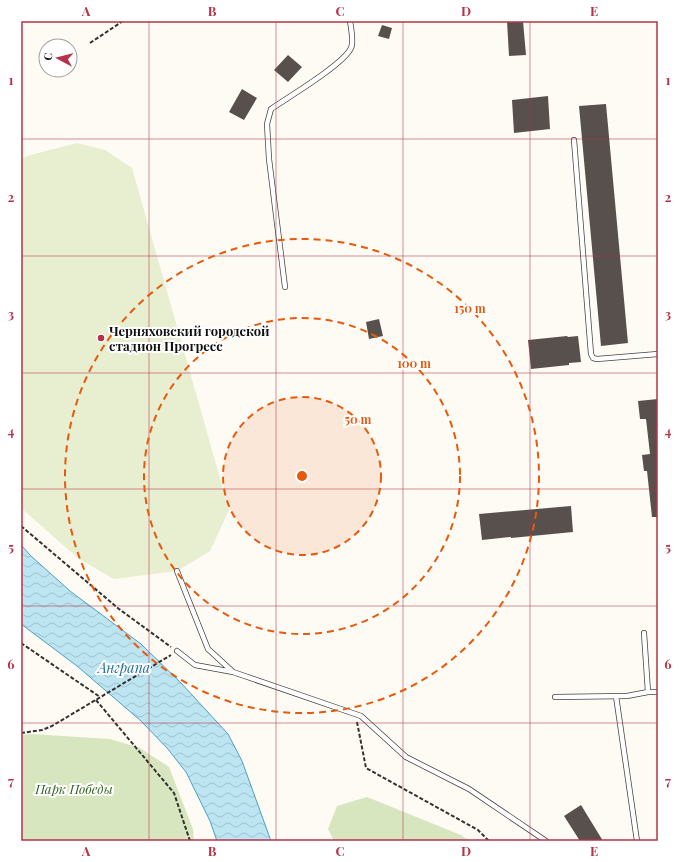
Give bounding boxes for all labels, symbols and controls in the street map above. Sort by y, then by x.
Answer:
text: A [81,2,91,19]
text: B [208,2,217,19]
text: C [335,2,345,19]
text: D [461,2,471,19]
text: E [590,2,598,19]
north arrow [38,38,78,78]
text: С [40,52,56,61]
text: 1 [9,71,14,88]
text: 1 [666,71,671,88]
text: 2 [8,188,15,205]
text: 2 [665,188,672,205]
text: 150 m [454,300,486,316]
text: 3 [8,305,14,322]
text: 3 [665,305,671,322]
place label: Черняховский городской стадион Прогресс [109,322,270,354]
marker: Черняховский городской стадион Прогресс [96,333,106,343]
text: 100 m [397,355,431,371]
text: 50 m [345,411,372,427]
text: 4 [8,422,15,439]
text: 4 [665,422,672,439]
centre of rings [295,469,309,483]
text: 5 [8,538,14,555]
text: 5 [665,538,671,555]
text: 6 [7,655,15,672]
text: 6 [664,655,672,672]
water label: Анграпа [96,658,150,677]
text: 7 [8,772,14,789]
text: 7 [665,772,671,789]
park label: Парк Победы [34,780,113,797]
text: A [81,842,91,859]
text: B [208,842,217,859]
text: C [335,842,345,859]
text: D [461,842,471,859]
text: E [590,842,598,859]

